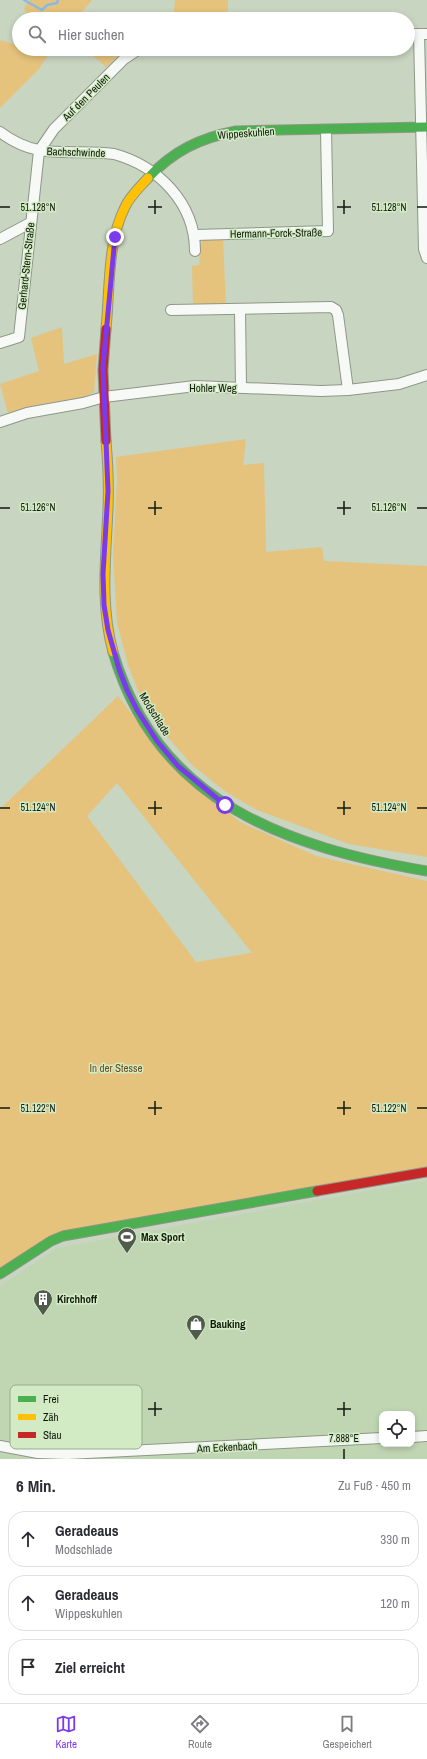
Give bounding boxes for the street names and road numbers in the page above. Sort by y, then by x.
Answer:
street label: Auf den Peulen [59,70,113,124]
street label: Wippeskuhlen [217,124,275,142]
street label: Bachschwinde [46,144,106,160]
street label: Gerhard-Stern-Straße [14,222,38,310]
street label: Hermann-Forck-Straße [230,225,322,241]
street label: Hohler Weg [189,381,237,395]
street label: Modschlade [136,690,174,738]
street label: Am Eckenbach [195,1438,258,1456]

